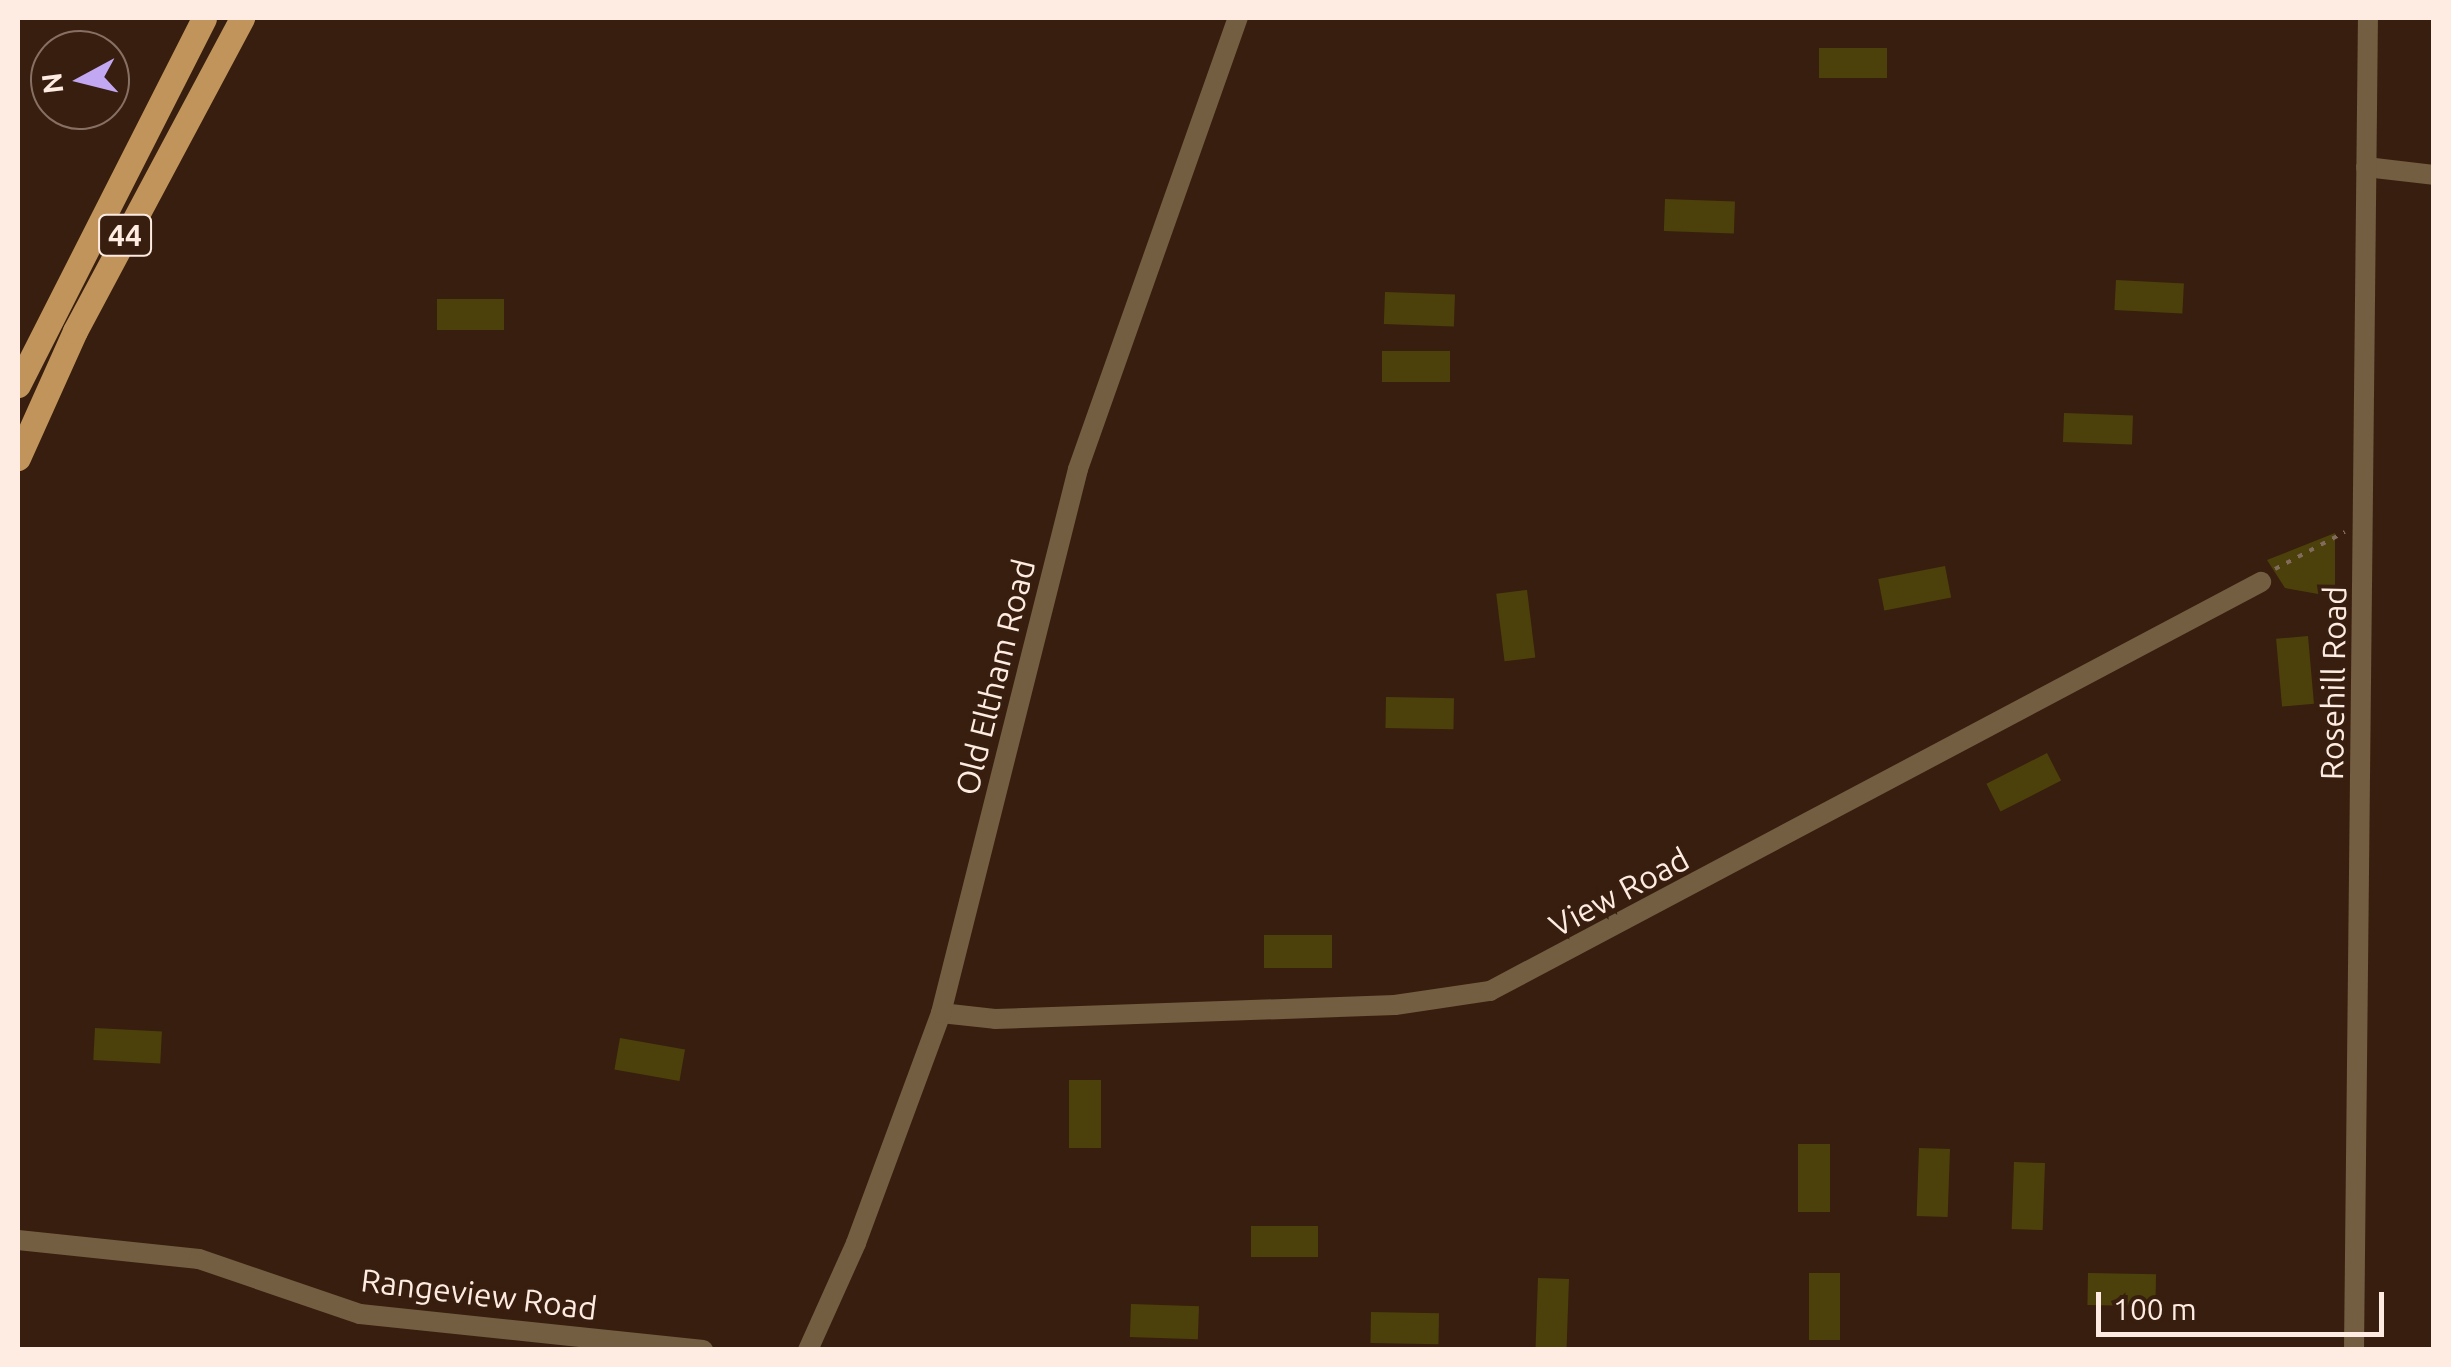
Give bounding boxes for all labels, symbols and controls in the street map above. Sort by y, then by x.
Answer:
north arrow [30,30,130,130]
text: N [35,71,68,96]
road number: 44 [98,210,152,260]
street label: Old Eltham Road [947,555,1043,799]
street label: Rosehill Road [2312,586,2354,780]
street label: View Road [1543,839,1695,945]
street label: Rangeview Road [359,1260,599,1328]
scale bar [2101,1272,2388,1334]
text: 100 m [2113,1292,2197,1326]

